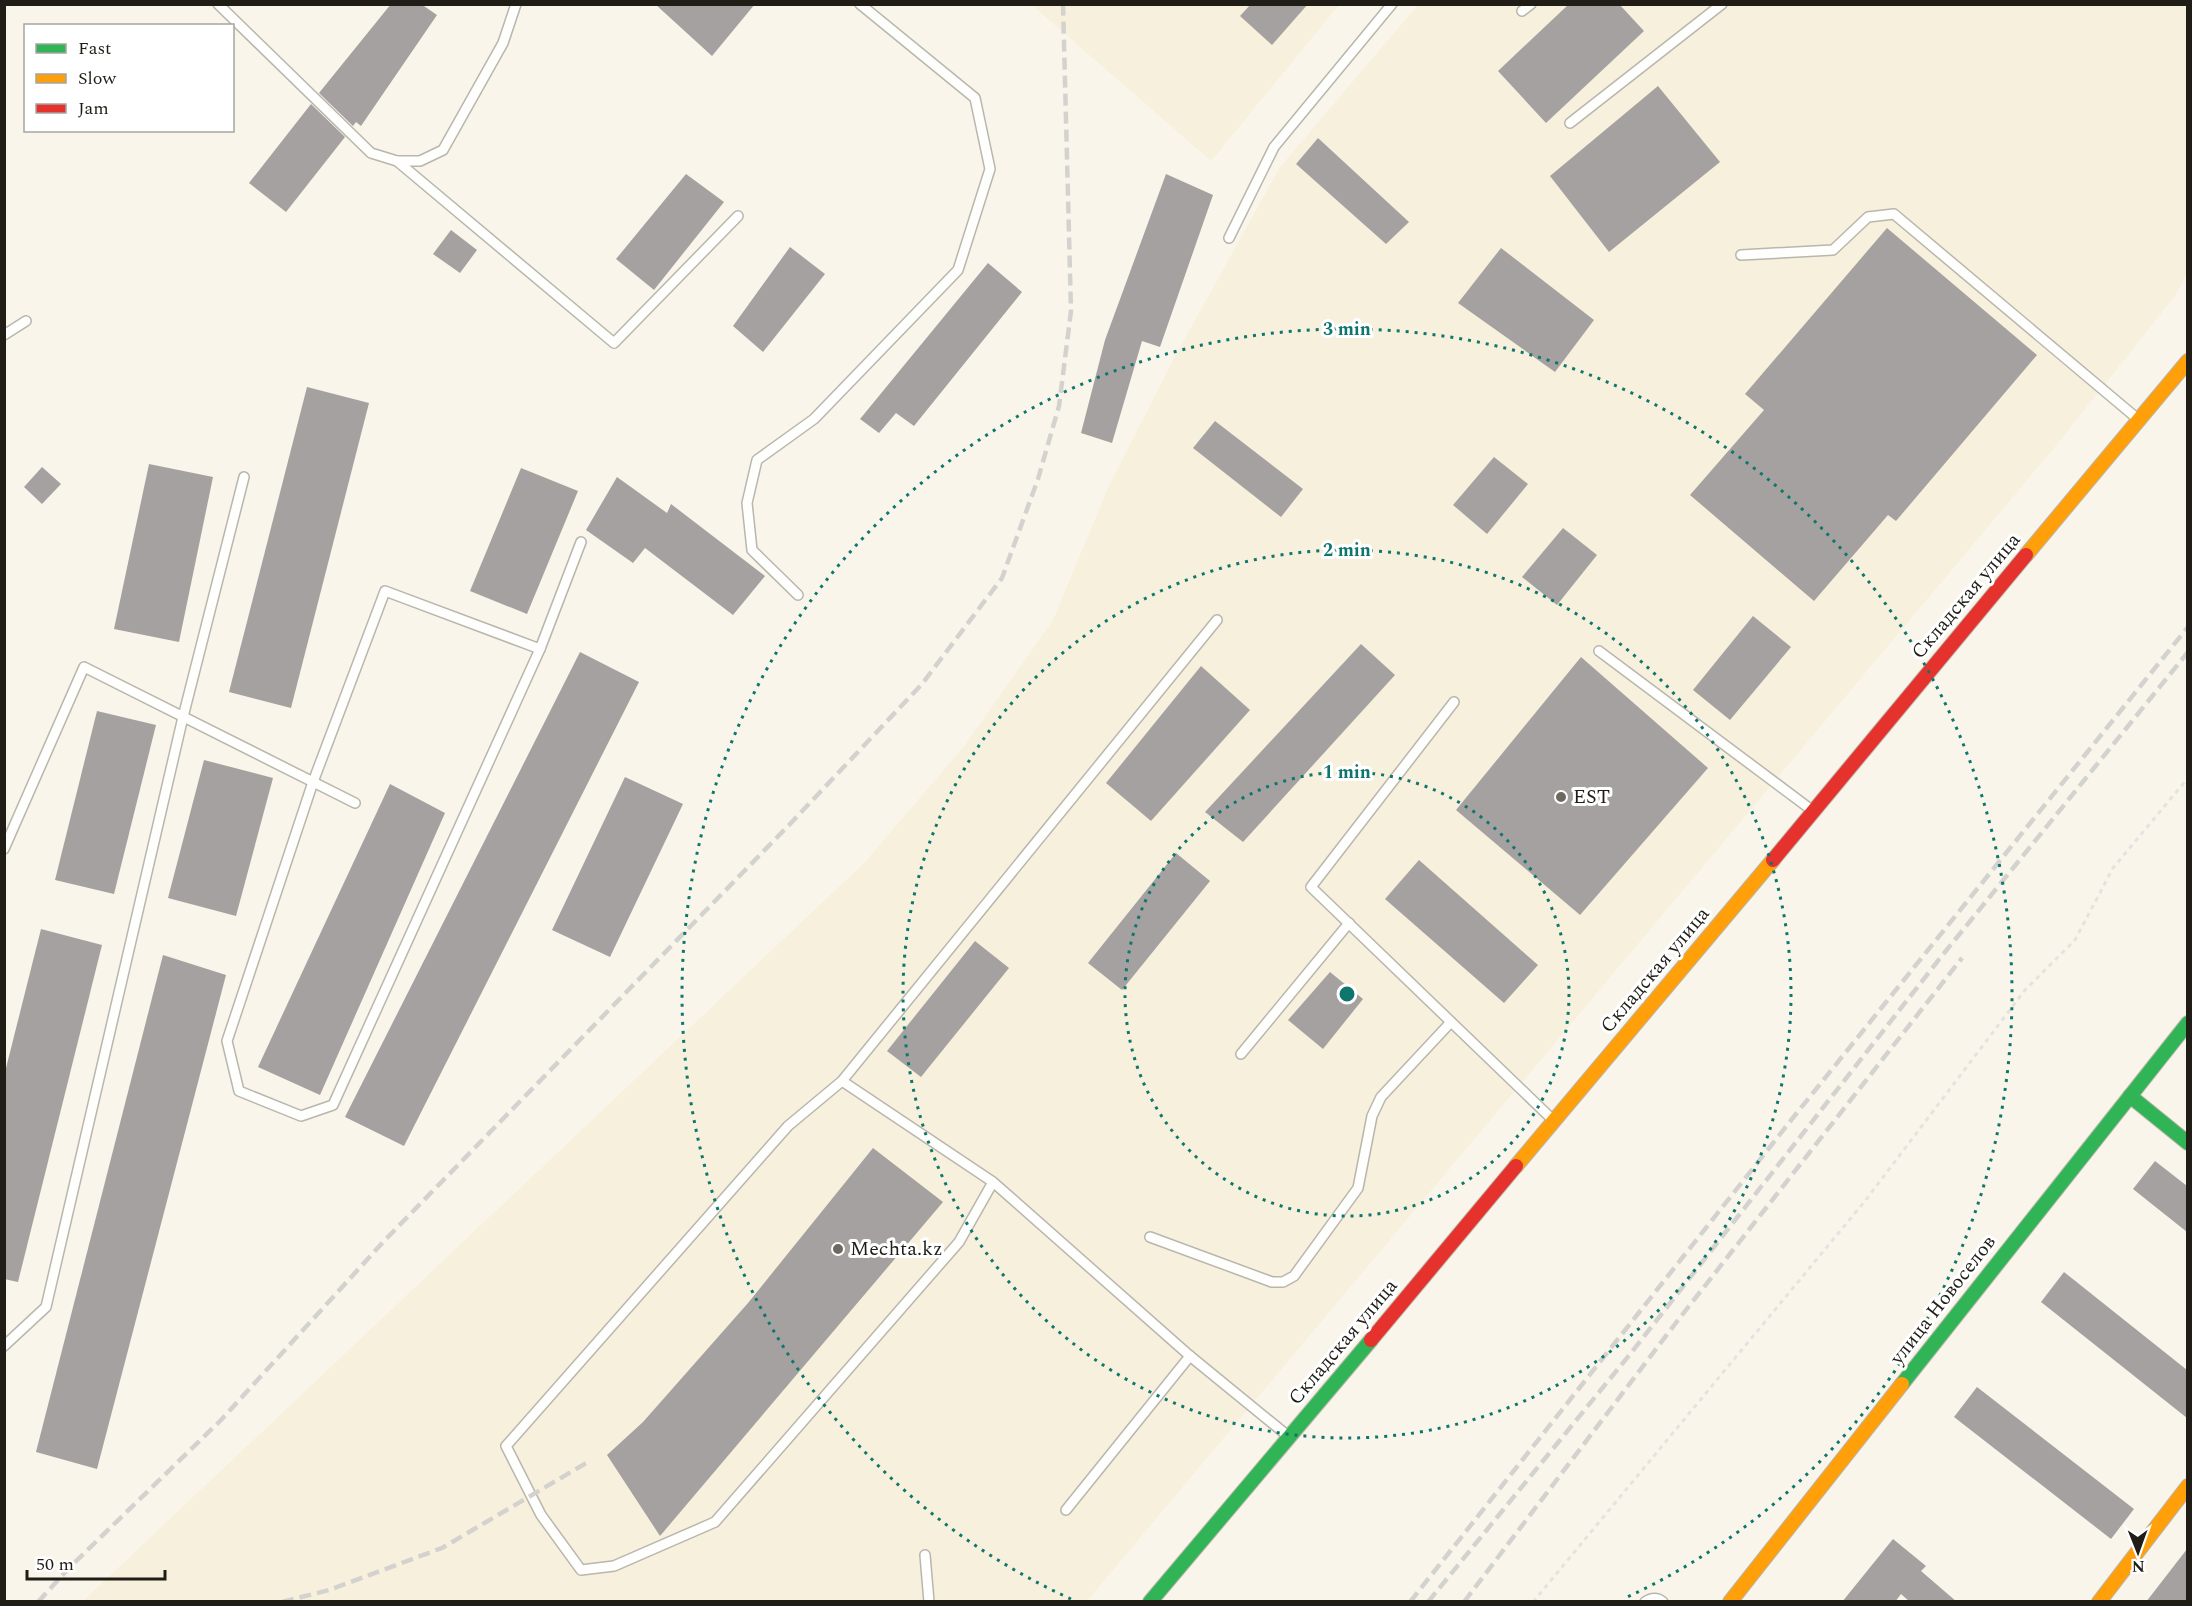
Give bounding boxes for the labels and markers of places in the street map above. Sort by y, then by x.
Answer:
place label: EST [1573,782,1610,812]
marker: EST [1554,790,1568,804]
centre of rings [1337,984,1357,1004]
place label: Mechta.kz [850,1234,943,1264]
marker: Mechta.kz [831,1242,845,1256]

